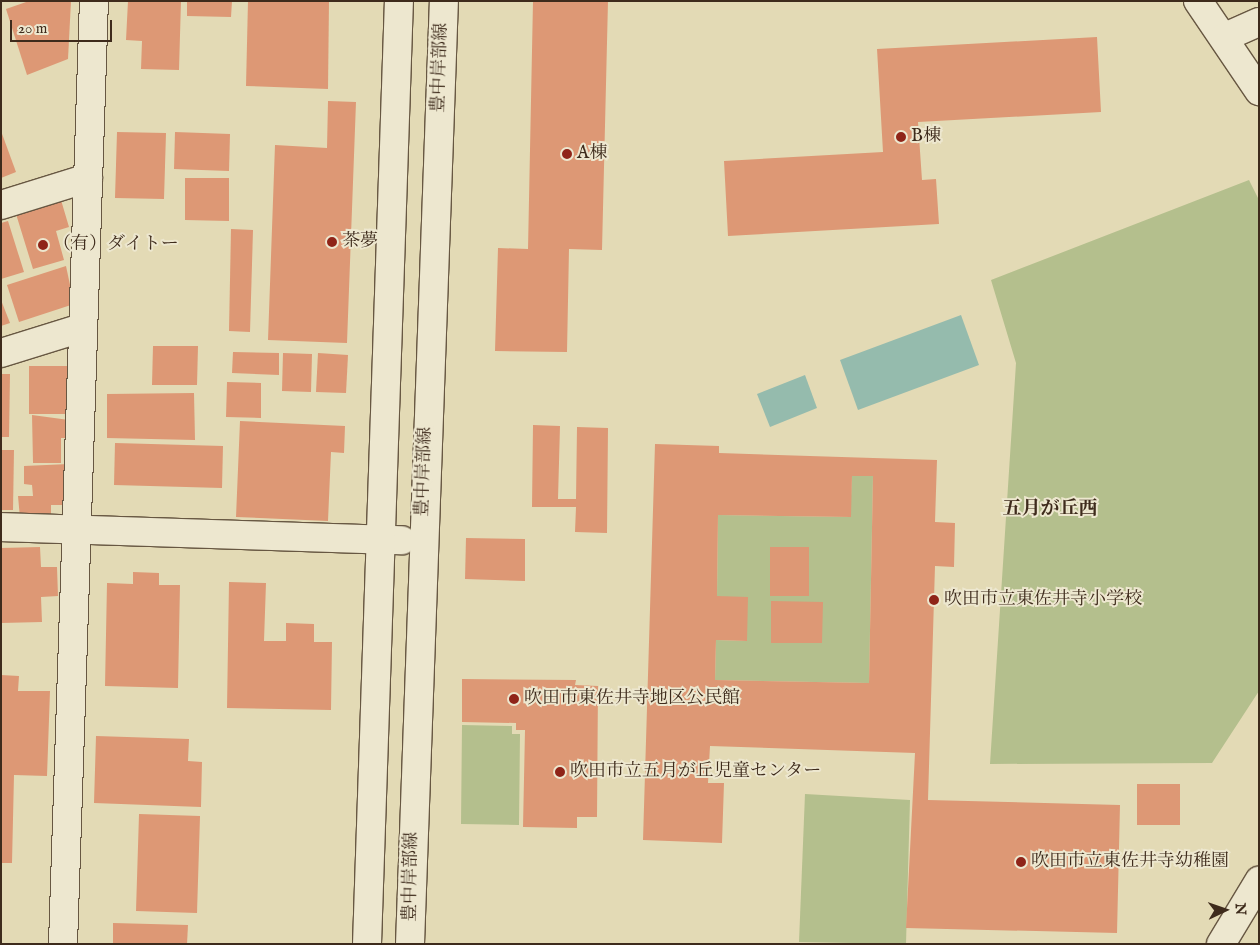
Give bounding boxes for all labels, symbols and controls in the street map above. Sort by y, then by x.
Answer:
scale bar [12,10,115,42]
text: 20 m [18,19,47,38]
street label: 豊中岸部線 [429,23,453,113]
place label: B棟 [911,126,941,148]
marker: B棟 [895,131,907,143]
place label: A棟 [577,143,607,165]
marker: A棟 [561,148,573,160]
place label: 茶夢 [342,231,378,253]
place label: （有）ダイトー [53,234,179,256]
marker: 茶夢 [326,236,338,248]
marker: （有）ダイトー [37,239,49,251]
street label: 豊中岸部線 [413,427,437,517]
district label: 五月が丘西 [1003,499,1097,521]
place label: 吹田市立東佐井寺小学校 [944,589,1142,611]
marker: 吹田市立東佐井寺小学校 [928,594,940,606]
place label: 吹田市東佐井寺地区公民館 [524,688,740,710]
marker: 吹田市東佐井寺地区公民館 [508,693,520,705]
place label: 吹田市立五月が丘児童センター [570,761,822,783]
marker: 吹田市立五月が丘児童センター [554,766,566,778]
street label: 豊中岸部線 [400,832,424,922]
place label: 吹田市立東佐井寺幼稚園 [1031,851,1229,873]
marker: 吹田市立東佐井寺幼稚園 [1015,856,1027,868]
north arrow [1200,885,1250,935]
text: N [1231,903,1249,916]

